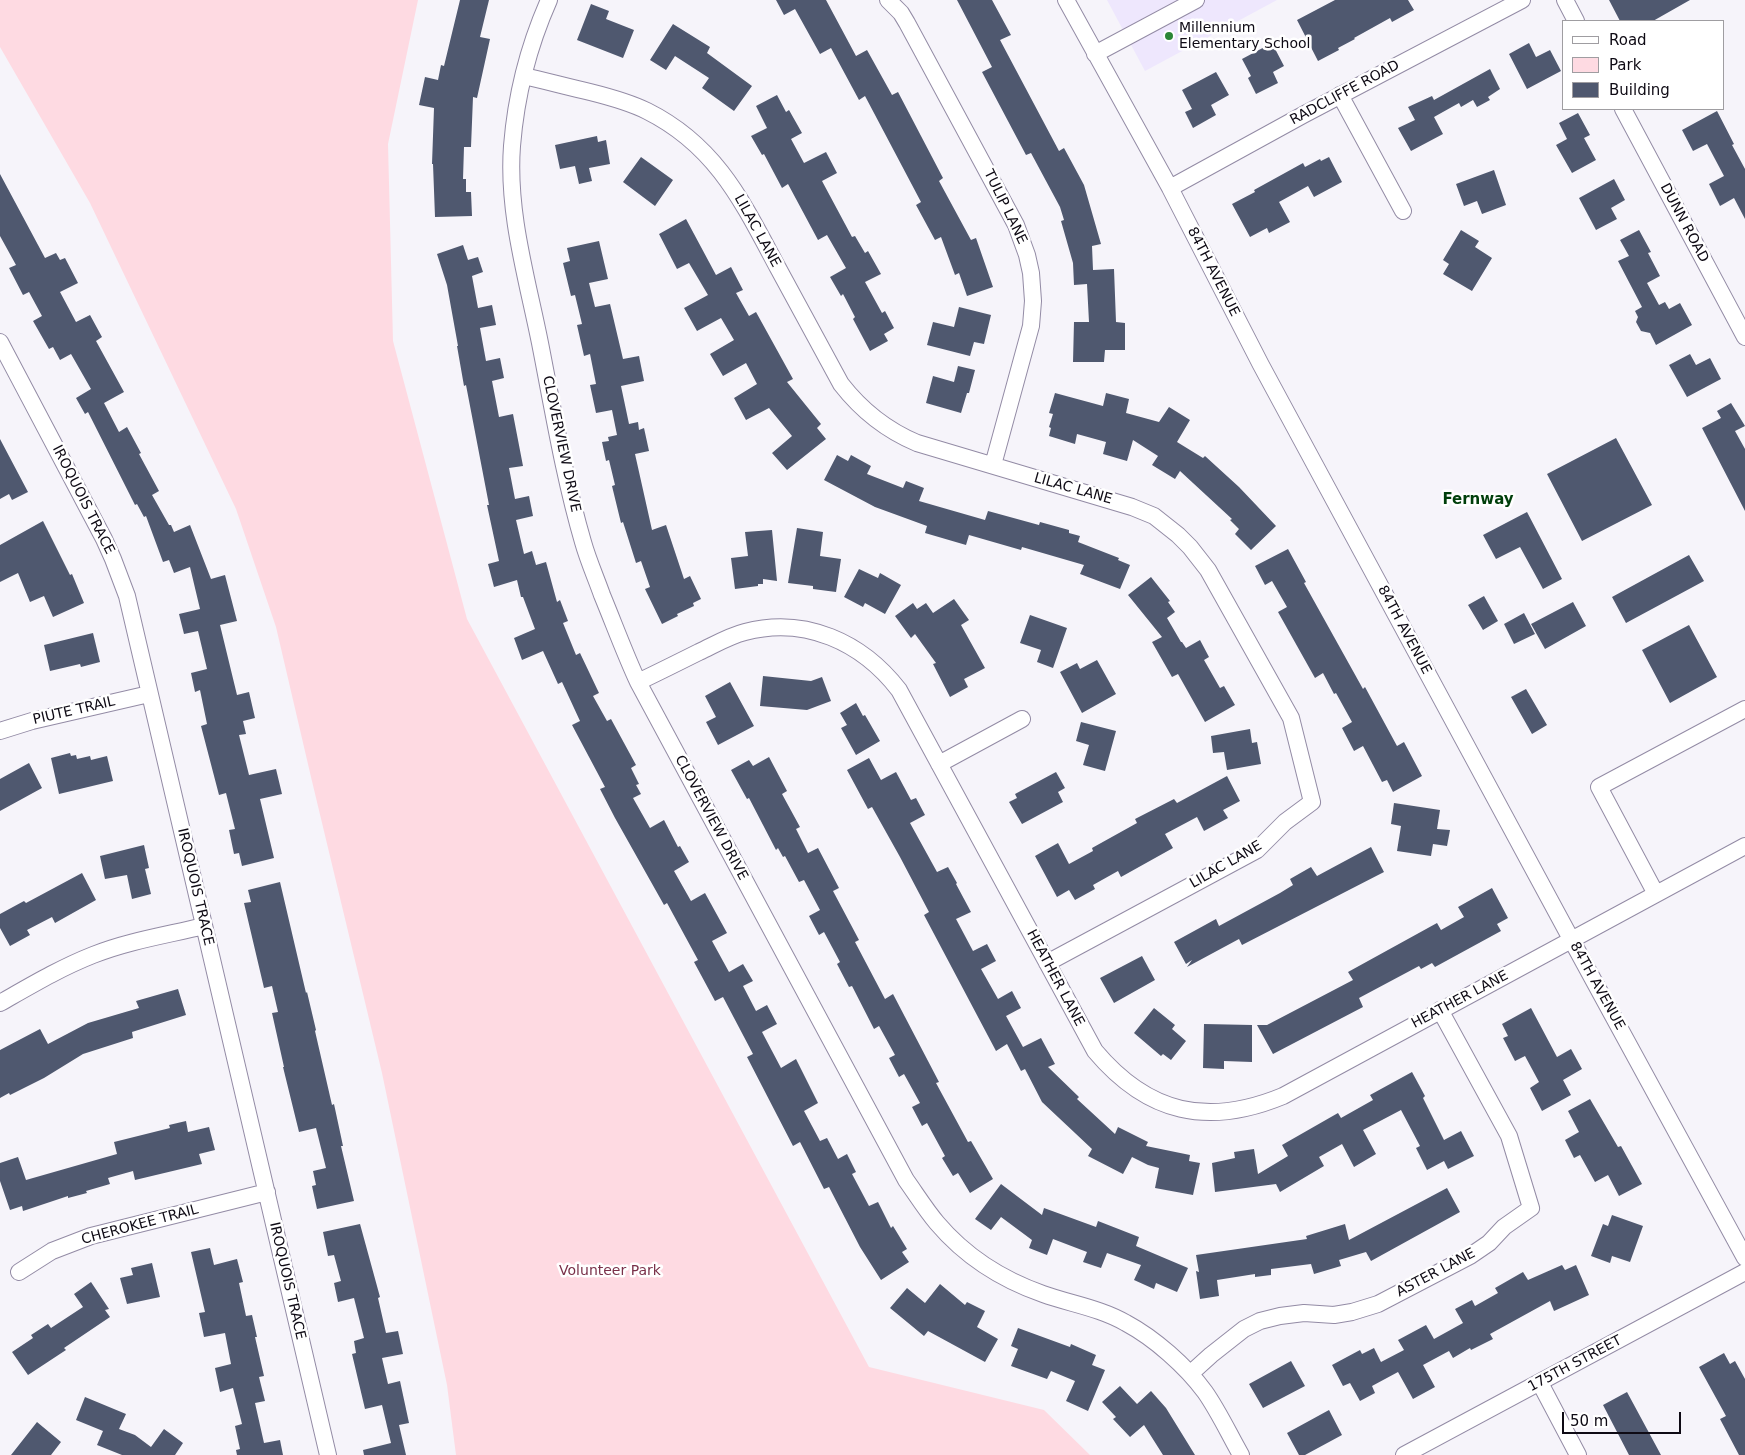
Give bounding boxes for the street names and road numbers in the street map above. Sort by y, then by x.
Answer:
street label: RADCLIFFE ROAD [1287,57,1403,129]
street label: TULIP LANE [980,167,1030,247]
street label: DUNN ROAD [1656,181,1712,265]
street label: LILAC LANE [730,192,784,270]
street label: 84TH AVENUE [1183,225,1243,319]
street label: CLOVERVIEW DRIVE [538,374,584,514]
street label: IROQUOIS TRACE [48,443,118,557]
street label: LILAC LANE [1032,470,1114,508]
street label: 84TH AVENUE [1374,583,1434,677]
street label: PIUTE TRAIL [31,693,117,729]
street label: CLOVERVIEW DRIVE [671,753,751,883]
street label: IROQUOIS TRACE [173,827,217,947]
street label: LILAC LANE [1187,838,1265,892]
street label: HEATHER LANE [1022,927,1088,1029]
street label: 84TH AVENUE [1566,939,1628,1033]
street label: HEATHER LANE [1409,967,1511,1033]
street label: CHEROKEE TRAIL [80,1201,200,1249]
street label: IROQUOIS TRACE [265,1221,309,1341]
street label: ASTER LANE [1394,1245,1478,1301]
street label: 175TH STREET [1525,1332,1625,1396]

